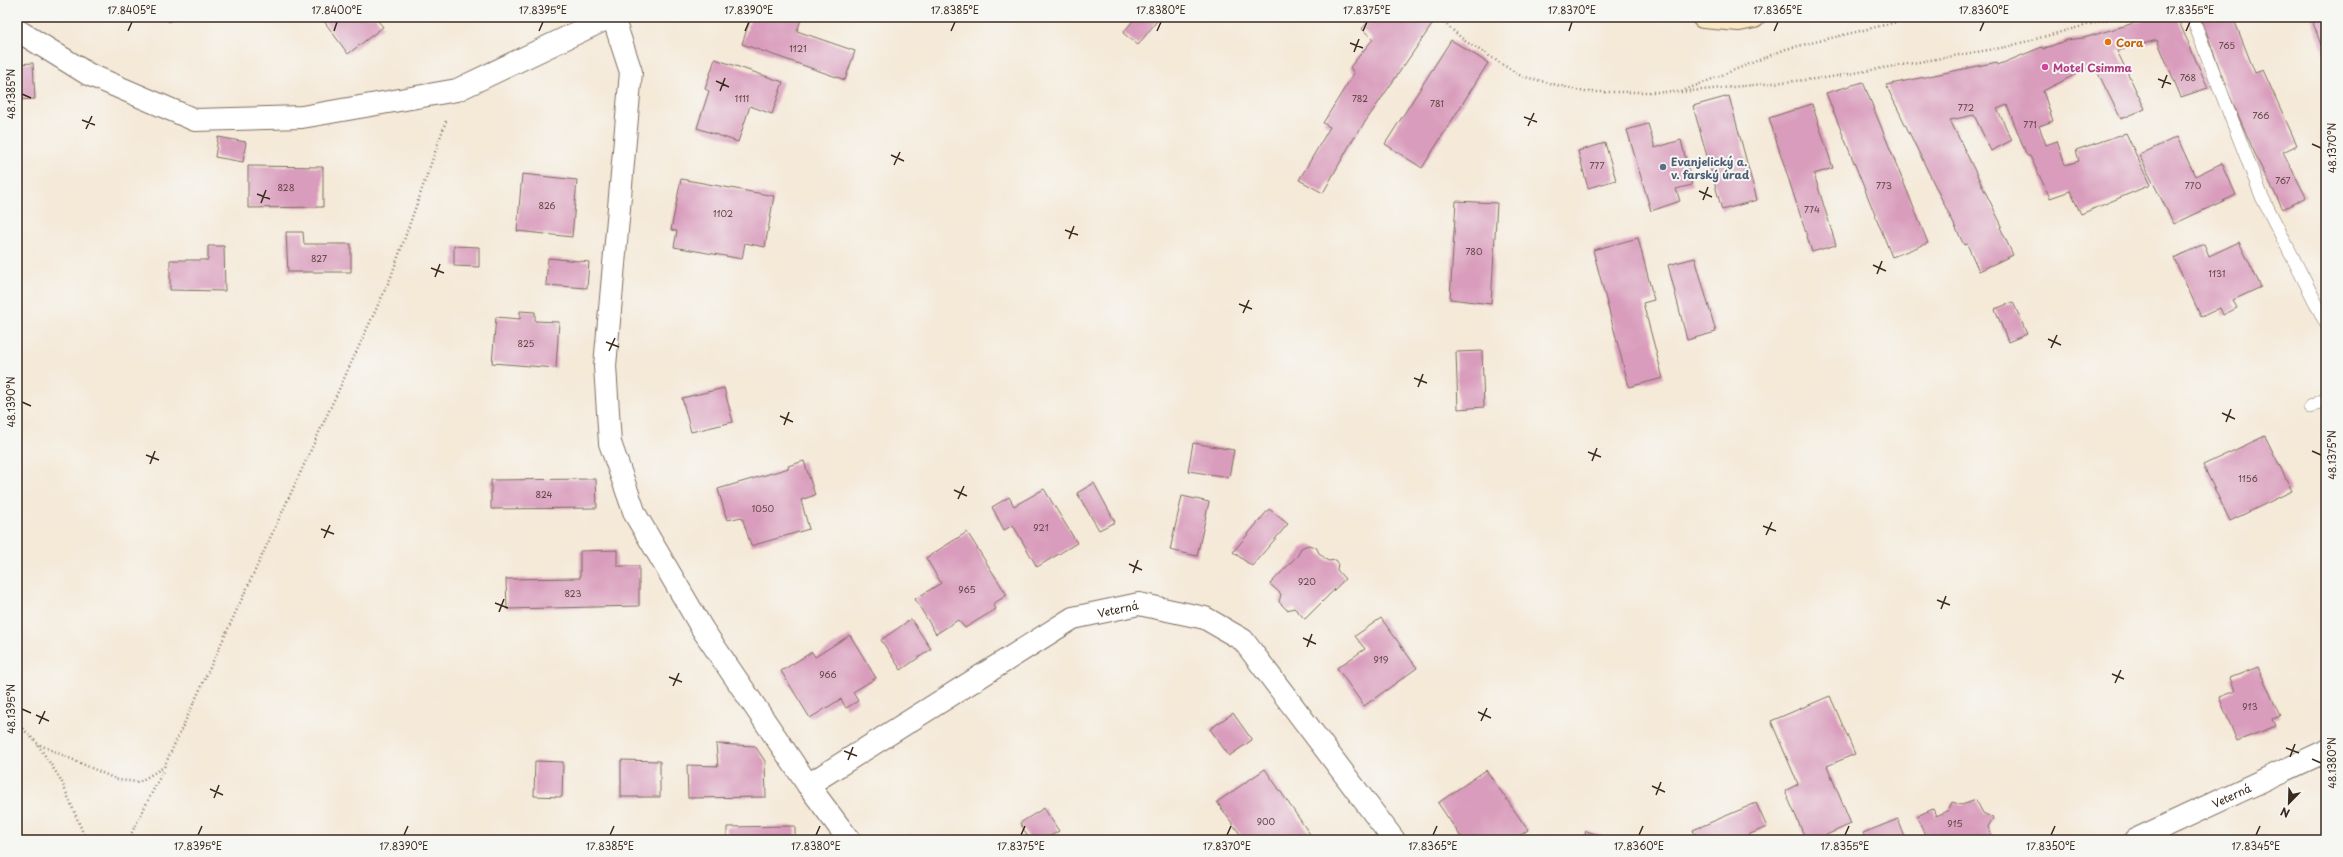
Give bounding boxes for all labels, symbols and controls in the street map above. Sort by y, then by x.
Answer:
text: 17.8405°E [107,2,157,17]
text: 17.8400°E [312,2,362,17]
text: 17.8395°E [519,2,567,17]
text: 17.8390°E [725,2,773,17]
text: 17.8385°E [931,2,979,17]
text: 17.8380°E [1136,2,1186,17]
text: 17.8375°E [1343,2,1391,17]
text: 17.8370°E [1548,2,1596,17]
text: 17.8365°E [1753,2,1803,17]
text: 17.8360°E [1959,2,2009,17]
text: 17.8355°E [2166,2,2214,17]
place label: Cora [2116,34,2144,51]
marker: Cora [2103,37,2113,47]
house number: 765 [2219,38,2235,52]
house number: 1121 [789,41,807,55]
place label: Motel Csimma [2053,59,2133,76]
marker: Motel Csimma [2040,62,2050,72]
text: 48.1385°N [3,68,18,119]
house number: 768 [2180,70,2196,84]
house number: 1111 [735,91,749,105]
house number: 782 [1352,91,1368,105]
house number: 781 [1430,96,1444,110]
house number: 772 [1958,100,1974,114]
house number: 766 [2253,108,2269,122]
house number: 771 [2023,117,2037,131]
text: 48.1370°N [2324,123,2339,173]
place label: Evanjelický a. v. farský úrad [1671,153,1750,183]
house number: 777 [1590,158,1605,172]
marker: Evanjelický a. v. farský úrad [1658,162,1668,172]
house number: 767 [2275,173,2291,187]
house number: 773 [1876,178,1892,192]
house number: 770 [2185,178,2202,192]
house number: 828 [277,180,295,194]
house number: 826 [539,198,556,212]
house number: 774 [1804,202,1820,216]
house number: 1102 [713,206,733,220]
house number: 780 [1465,244,1483,258]
house number: 827 [311,251,327,265]
house number: 1131 [2209,266,2225,280]
house number: 825 [518,336,535,350]
text: 48.1390°N [3,376,18,428]
text: 48.1375°N [2324,430,2339,480]
house number: 1156 [2238,471,2258,485]
house number: 824 [536,487,553,501]
house number: 1050 [752,501,775,515]
house number: 921 [1033,520,1049,534]
house number: 920 [1298,574,1316,588]
house number: 965 [958,582,976,596]
house number: 823 [564,586,582,600]
street label: Veterná [1096,596,1140,621]
house number: 919 [1374,652,1389,666]
house number: 966 [819,667,837,681]
text: 48.1395°N [3,684,18,734]
house number: 913 [2242,699,2258,713]
text: 48.1380°N [2324,737,2339,789]
street label: Veterná [2209,779,2253,812]
north arrow [2269,783,2309,823]
text: N [2277,803,2292,822]
house number: 900 [1257,814,1276,828]
house number: 915 [1947,816,1963,830]
text: 17.8395°E [174,838,222,853]
text: 17.8390°E [380,838,428,853]
text: 17.8385°E [586,838,634,853]
text: 17.8380°E [791,838,841,853]
text: 17.8375°E [997,838,1045,853]
text: 17.8370°E [1203,838,1251,853]
text: 17.8365°E [1408,838,1458,853]
text: 17.8360°E [1614,838,1664,853]
text: 17.8355°E [1821,838,1869,853]
text: 17.8350°E [2026,838,2076,853]
text: 17.8345°E [2232,838,2280,853]

